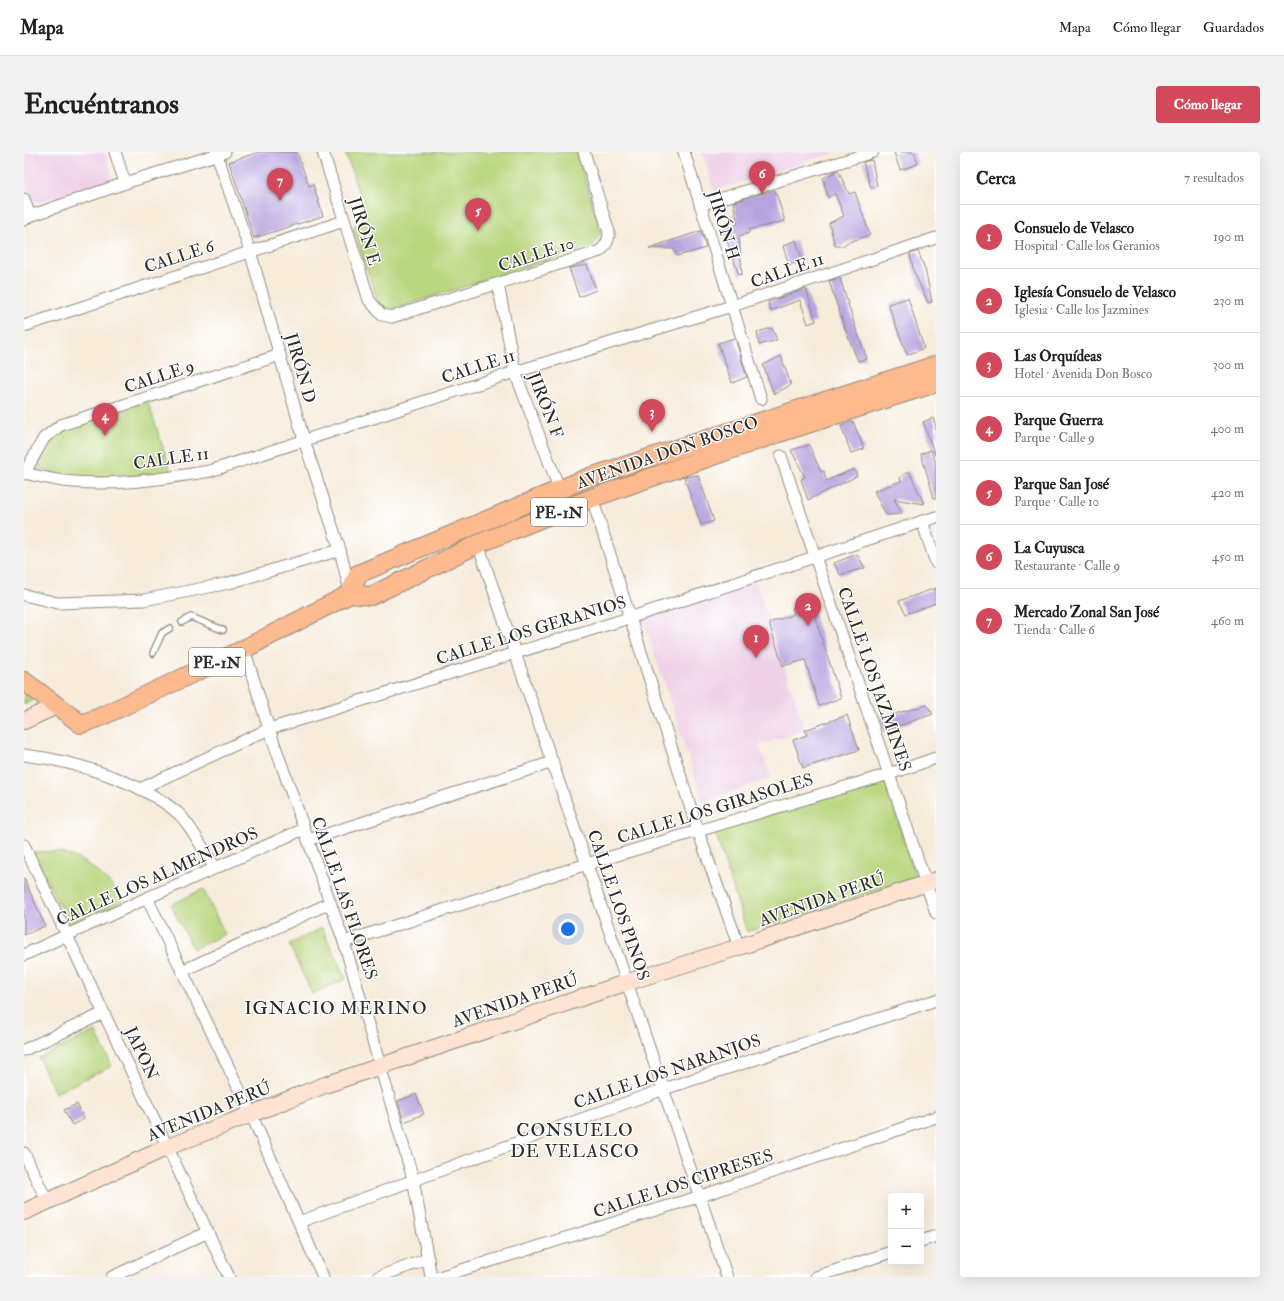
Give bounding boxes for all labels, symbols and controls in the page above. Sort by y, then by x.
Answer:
text: Mapa [20,16,64,40]
text: Mapa [1059,19,1091,36]
text: Cómo llegar [1113,19,1181,36]
text: Guardados [1203,19,1264,36]
button: Cómo llegar [1156,86,1260,123]
text: Encuéntranos [24,87,179,122]
pin: 6 [749,161,775,194]
pin: 7 [267,168,293,201]
text: Cerca [976,168,1016,189]
text: 7 resultados [1184,170,1244,186]
street label: JIRÓN H [702,186,745,263]
street label: JIRÓN E [343,193,386,268]
pin: 5 [465,198,491,231]
text: Consuelo de Velasco [1014,219,1134,238]
text: 1 [987,229,991,245]
text: 190 m [1213,229,1244,245]
street label: CALLE 10 [496,232,577,277]
street label: CALLE 6 [142,235,218,278]
text: Hospital · Calle los Geranios [1014,238,1160,254]
street label: CALLE 11 [748,248,826,293]
text: Iglesía Consuelo de Velasco [1014,283,1176,302]
text: 2 [986,293,992,309]
text: 230 m [1213,293,1244,309]
text: Iglesia · Calle los Jazmines [1014,302,1149,318]
street label: JIRÓN D [279,329,321,406]
street label: CALLE 11 [439,345,517,388]
text: Las Orquídeas [1014,347,1102,366]
street label: CALLE 9 [121,355,197,398]
text: 3 [987,357,992,373]
text: 300 m [1213,357,1244,373]
text: Hotel · Avenida Don Bosco [1014,366,1152,382]
street label: JIRÓN F [522,368,569,442]
pin: 3 [639,399,665,432]
pin: 4 [92,403,118,436]
street label: AVENIDA DON BOSCO [573,411,761,494]
text: Parque Guerra [1014,411,1103,430]
text: 4 [985,421,993,437]
text: 400 m [1211,421,1244,437]
text: Parque · Calle 9 [1014,430,1095,446]
street label: CALLE 11 [132,443,210,474]
text: Parque San José [1014,475,1109,494]
text: 5 [986,485,992,501]
text: 420 m [1211,485,1244,501]
text: Parque · Calle 10 [1014,494,1099,510]
road number: PE-1N [531,498,587,526]
text: La Cuyusca [1014,539,1085,558]
text: 6 [986,549,992,565]
text: 450 m [1212,549,1244,565]
text: Restaurante · Calle 9 [1014,558,1120,574]
street label: CALLE LOS JAZMINES [832,584,916,774]
street label: CALLE LOS GERANIOS [434,592,629,669]
pin: 2 [795,593,821,626]
text: Mercado Zonal San José [1014,603,1159,622]
text: 7 [986,613,992,629]
text: 460 m [1211,613,1244,629]
text: Tienda · Calle 6 [1014,622,1095,638]
pin: 1 [743,625,769,658]
road number: PE-1N [189,648,245,676]
street label: CALLE LOS GIRASOLES [614,769,816,848]
street label: CALLE LAS FLORES [307,814,382,982]
street label: CALLE LOS ALMENDROS [53,822,261,931]
street label: CALLE LOS PINOS [583,827,654,983]
street label: AVENIDA PERÚ [755,867,888,931]
your location [558,919,578,939]
street label: AVENIDA PERÚ [448,968,581,1032]
district label: IGNACIO MERINO [244,997,428,1020]
street label: JAPON [119,1022,163,1084]
street label: CALLE LOS NARANJOS [571,1029,764,1114]
street label: AVENIDA PERÚ [143,1076,274,1146]
district label: CONSUELO DE VELASCO [510,1119,640,1163]
street label: CALLE LOS CIPRESES [591,1144,776,1222]
map controls [888,1193,924,1265]
button: + [888,1193,924,1229]
button: − [888,1229,924,1265]

